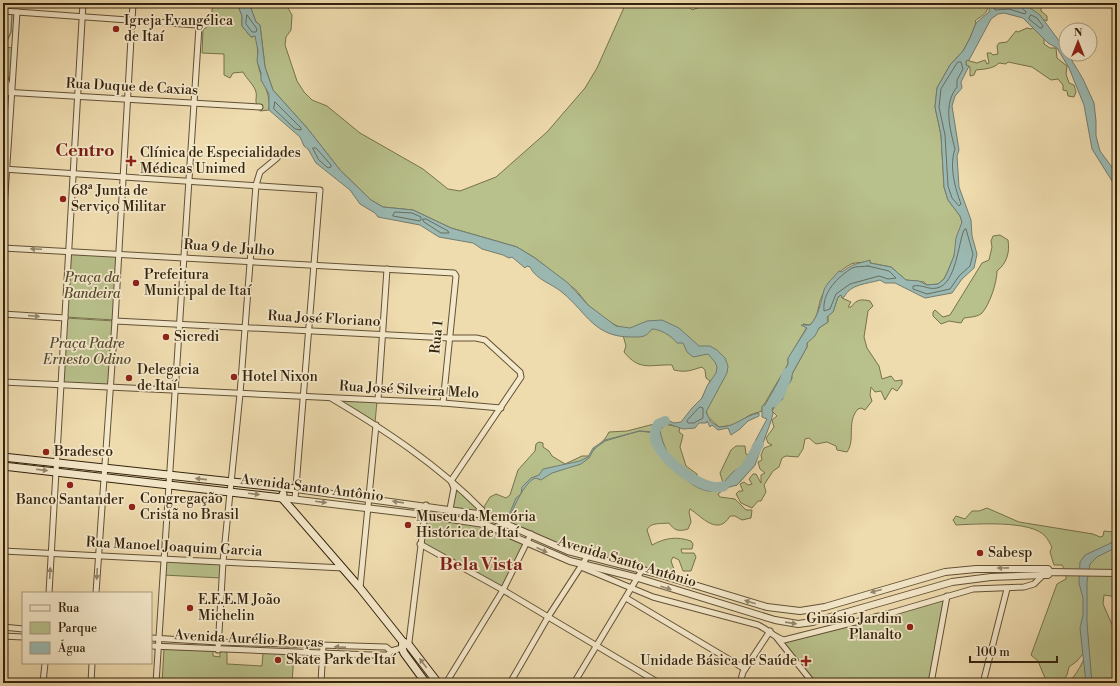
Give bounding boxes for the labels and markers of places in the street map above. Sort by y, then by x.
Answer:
place label: Igreja Evangélica de Itaí [124,12,234,46]
marker: Igreja Evangélica de Itaí [111,24,121,34]
place label: Clínica de Especialidades Médicas Unimed [140,144,301,178]
marker: Clínica de Especialidades Médicas Unimed [125,155,137,167]
place label: 68ª Junta de Serviço Militar [71,182,166,216]
marker: 68ª Junta de Serviço Militar [58,194,68,204]
place label: Prefeitura Municipal de Itaí [144,266,253,300]
marker: Prefeitura Municipal de Itaí [131,278,141,288]
place label: Sicredi [174,328,220,346]
marker: Sicredi [161,332,171,342]
place label: Delegacia de Itaí [137,361,200,395]
place label: Hotel Nixon [242,368,319,386]
marker: Hotel Nixon [229,372,239,382]
marker: Delegacia de Itaí [124,373,134,383]
place label: Bradesco [53,443,113,461]
marker: Bradesco [41,447,51,457]
marker: Banco Santander [65,480,75,490]
place label: Congregação Cristã no Brasil [140,490,239,524]
place label: Banco Santander [15,491,124,509]
marker: Congregação Cristã no Brasil [127,502,137,512]
place label: Museu da Memória Histórica de Itaí [416,508,537,542]
marker: Museu da Memória Histórica de Itaí [403,520,413,530]
place label: Sabesp [988,544,1032,562]
marker: Sabesp [975,548,985,558]
place label: E.E.E.M João Michelin [198,591,281,625]
marker: E.E.E.M João Michelin [185,603,195,613]
place label: Ginásio Jardim Planalto [806,610,902,644]
marker: Ginásio Jardim Planalto [905,622,915,632]
place label: Skate Park de Itaí [286,651,397,669]
place label: Unidade Básica de Saúde [640,652,797,670]
marker: Skate Park de Itaí [273,655,283,665]
marker: Unidade Básica de Saúde [800,655,812,667]

